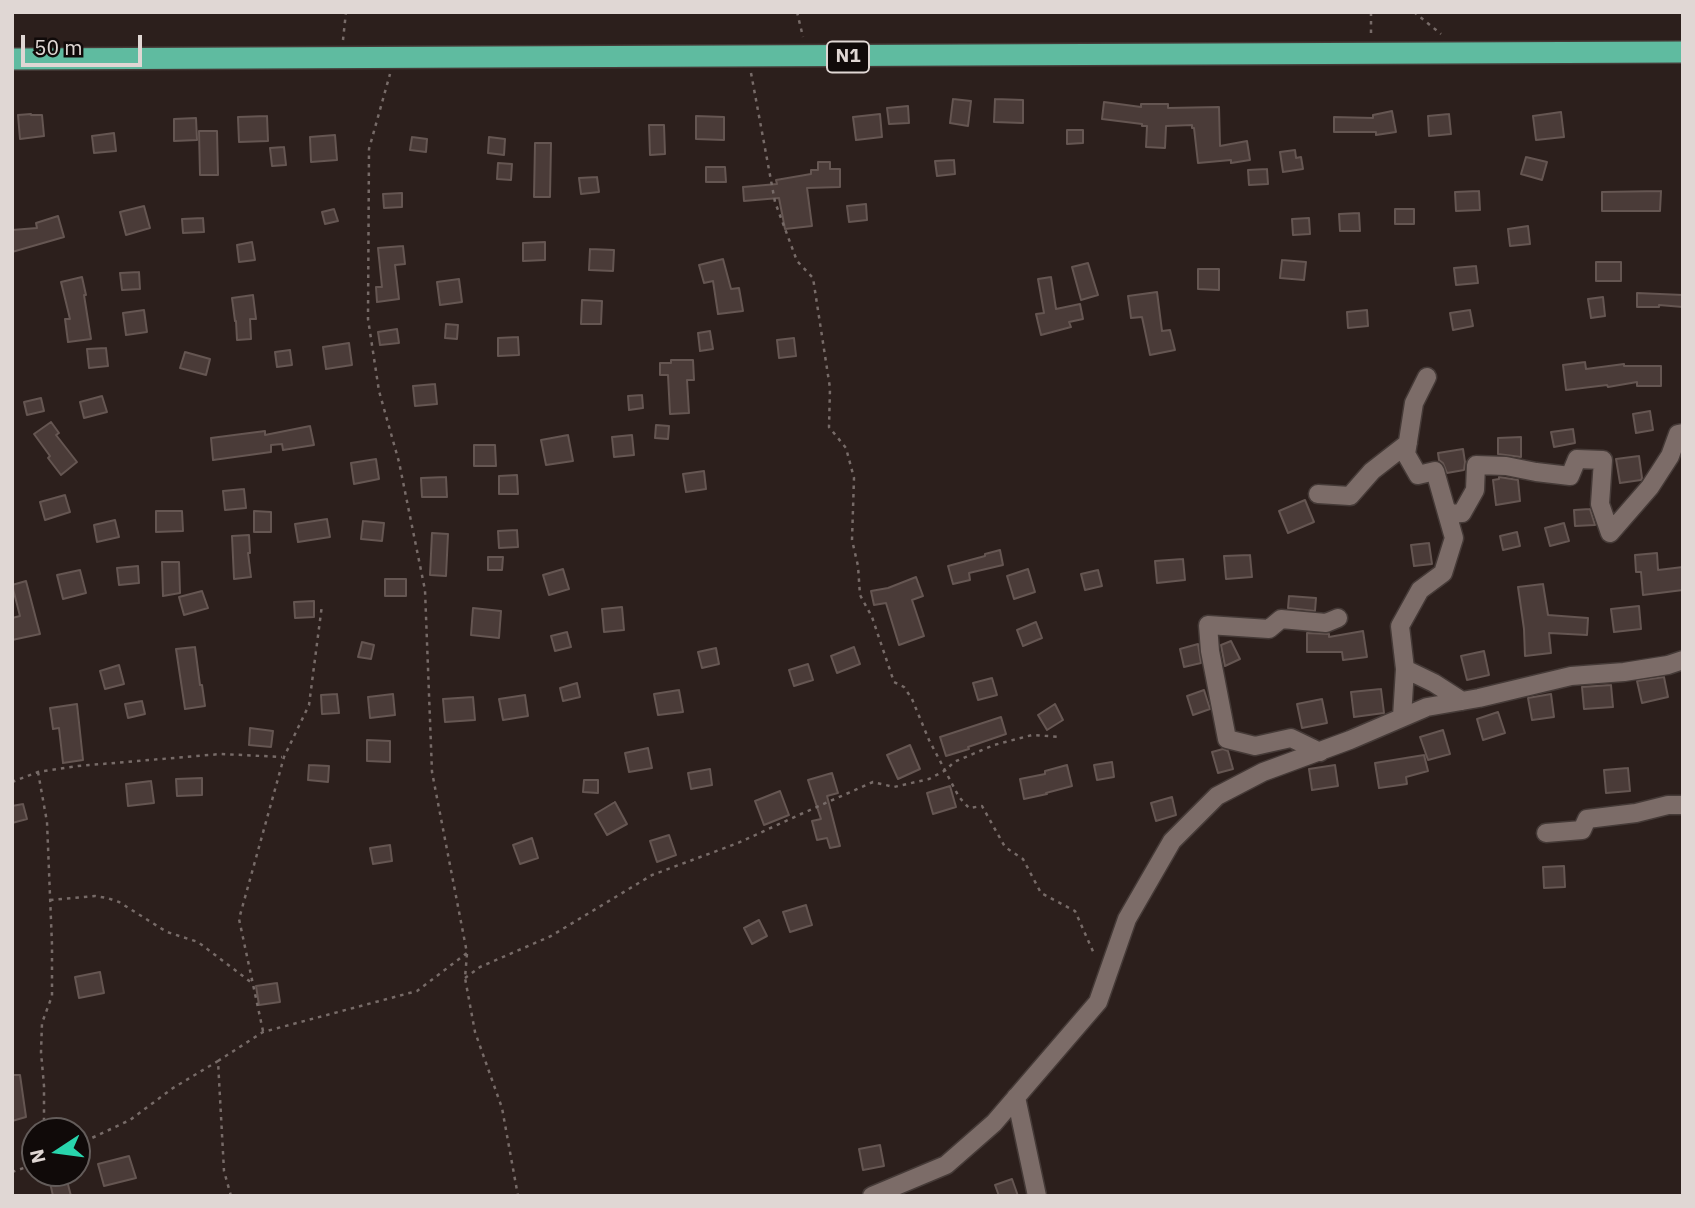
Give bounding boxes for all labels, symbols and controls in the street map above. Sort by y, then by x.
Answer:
scale bar [24,21,145,65]
text: 50 m [34,33,83,61]
road number: N1 [827,41,869,72]
north arrow [21,1117,91,1187]
text: N [24,1147,51,1166]

